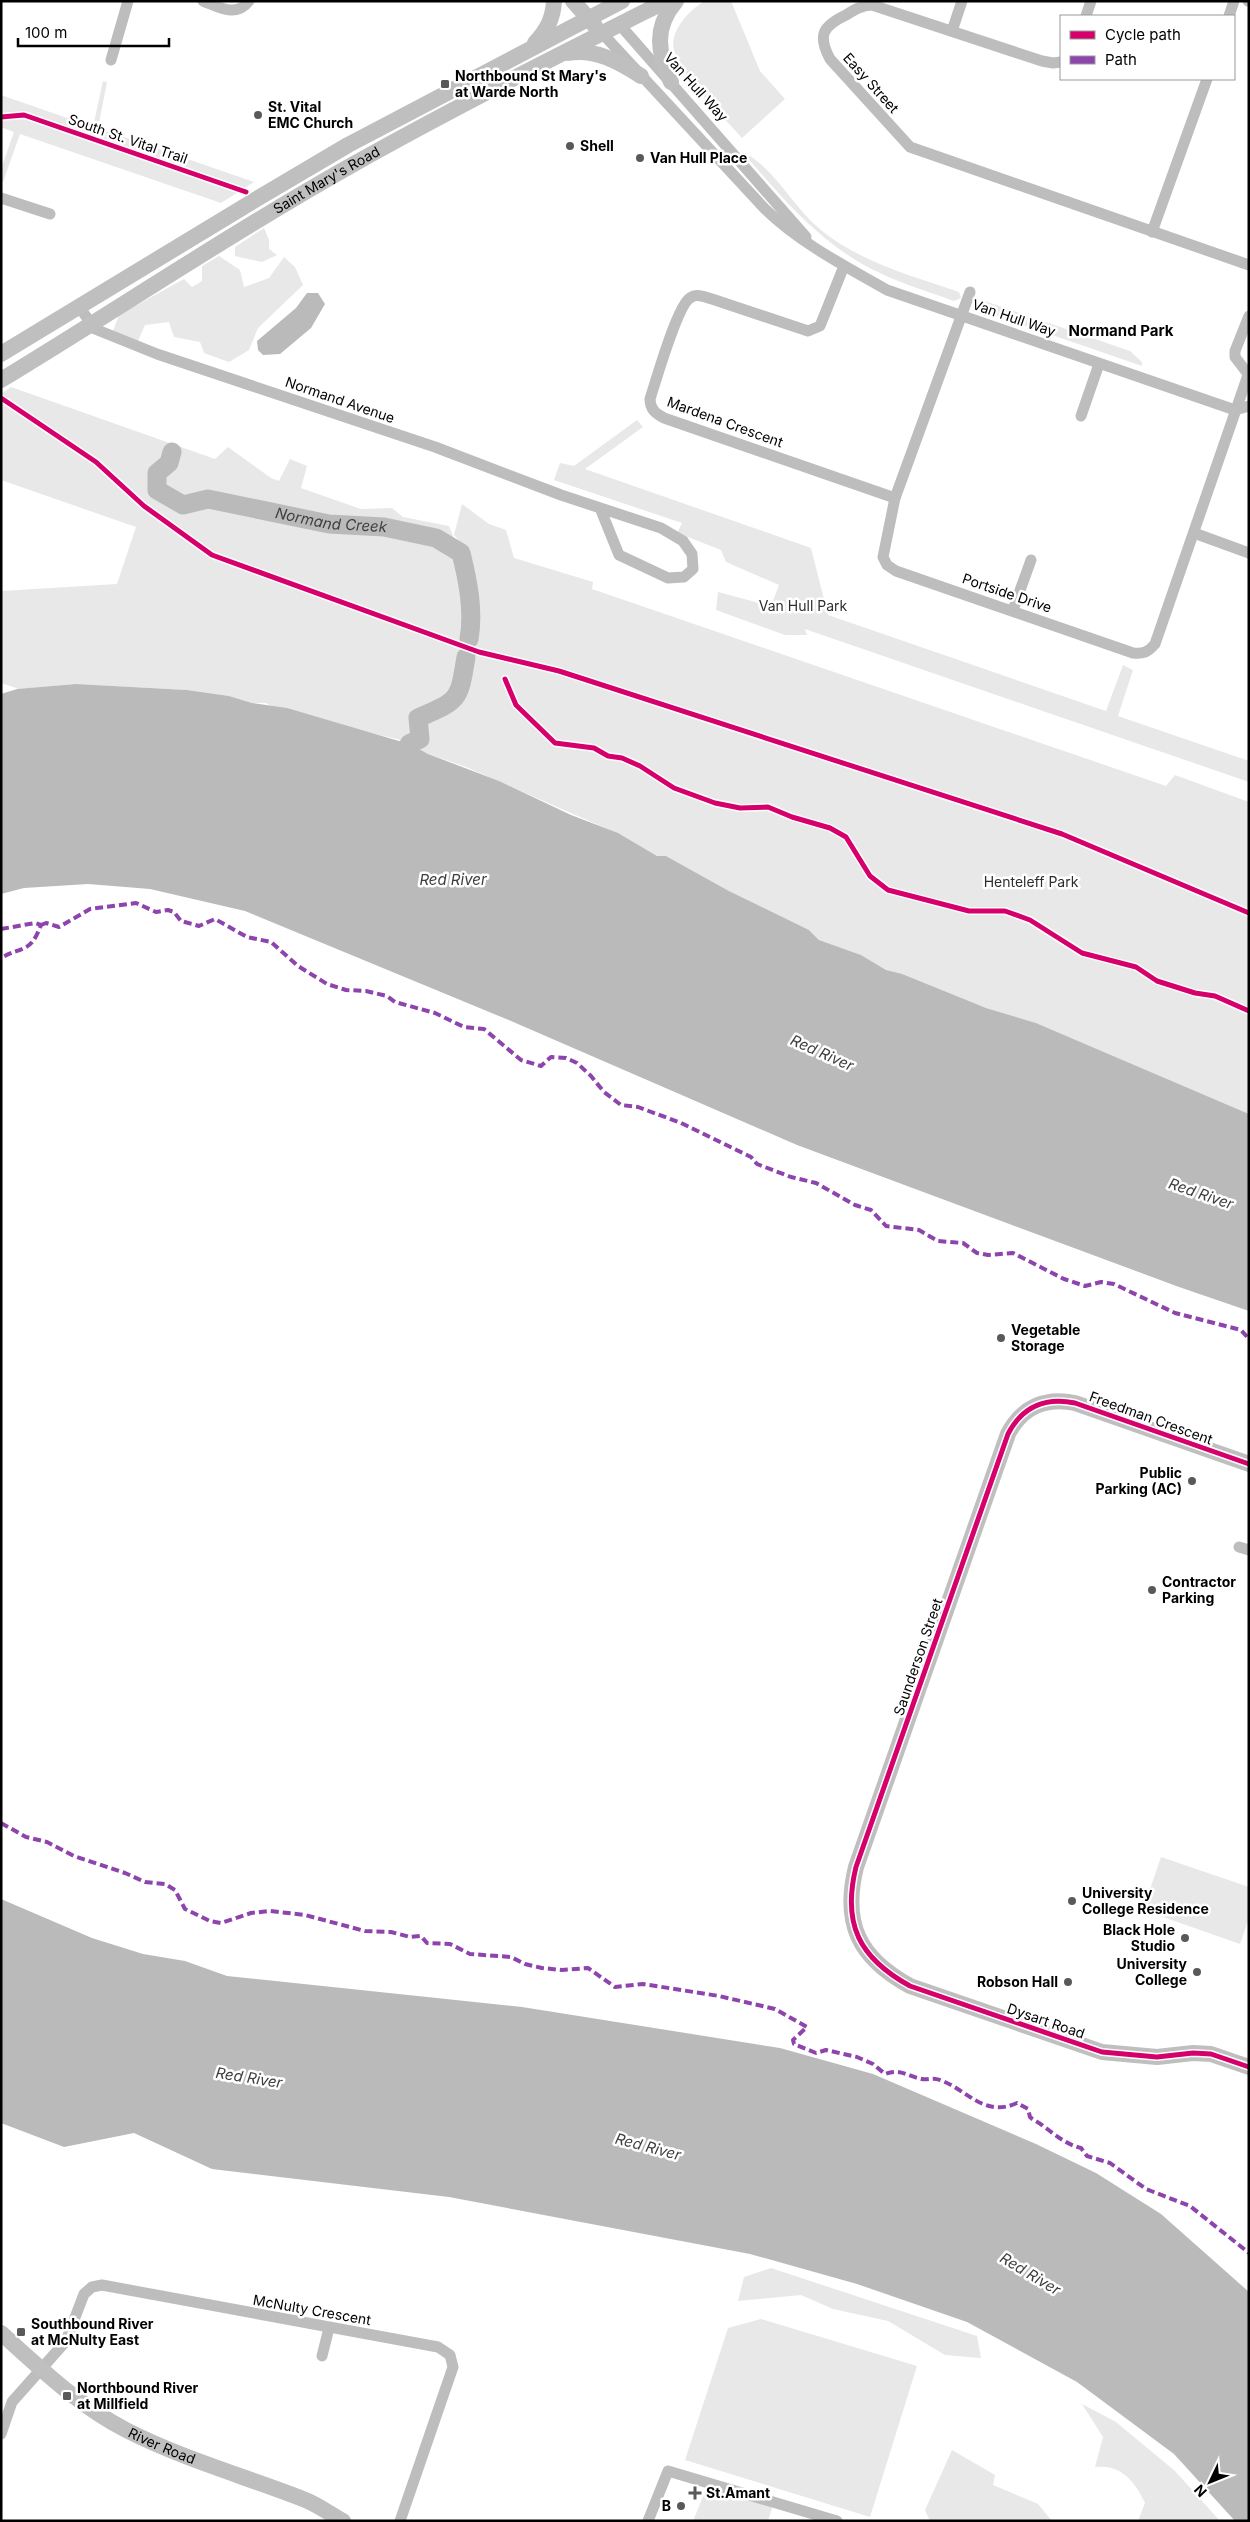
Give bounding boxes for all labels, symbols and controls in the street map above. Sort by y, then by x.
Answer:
scale bar [18,15,169,47]
legend [1060,15,1235,80]
text: 100 m [25,23,67,42]
text: Cycle path [1105,25,1181,44]
street label: Van Hull Way [661,49,732,125]
street label: Easy Street [840,49,903,117]
text: Path [1105,50,1137,69]
place label: Northbound St Mary's at Warde North [455,67,607,100]
marker: Northbound St Mary's at Warde North [439,78,451,90]
place label: St. Vital EMC Church [268,98,353,131]
marker: St. Vital EMC Church [252,109,264,121]
street label: South St. Vital Trail [66,110,190,167]
place label: Shell [580,137,614,154]
marker: Shell [564,140,576,152]
street label: Saint Mary's Road [270,142,383,217]
place label: Van Hull Place [650,149,747,166]
marker: Van Hull Place [634,152,646,164]
street label: Van Hull Way [970,295,1058,340]
district label: Normand Park [1069,321,1174,340]
street label: Normand Avenue [283,373,397,426]
street label: Mardena Crescent [665,393,786,451]
water label: Normand Creek [274,503,388,536]
street label: Portside Drive [960,569,1054,616]
park label: Van Hull Park [759,597,848,614]
water label: Red River [419,870,487,889]
park label: Henteleff Park [984,873,1079,890]
water label: Red River [788,1030,857,1075]
water label: Red River [1166,1174,1236,1214]
place label: Vegetable Storage [1011,1321,1080,1354]
marker: Vegetable Storage [995,1332,1007,1344]
street label: Freedman Crescent [1087,1387,1216,1448]
place label: Public Parking (AC) [1095,1464,1182,1497]
marker: Public Parking (AC) [1186,1475,1198,1487]
place label: Contractor Parking [1162,1573,1236,1606]
marker: Contractor Parking [1146,1584,1158,1596]
street label: Saunderson Street [889,1596,946,1718]
place label: University College Residence [1082,1884,1209,1917]
marker: University College Residence [1066,1895,1078,1907]
place label: Black Hole Studio [1103,1921,1175,1954]
marker: Black Hole Studio [1179,1932,1191,1944]
place label: University College [1117,1955,1188,1988]
marker: University College [1191,1966,1203,1978]
place label: Robson Hall [977,1973,1058,1990]
marker: Robson Hall [1062,1976,1074,1988]
street label: Dysart Road [1005,1999,1087,2042]
water label: Red River [214,2063,284,2092]
water label: Red River [613,2129,683,2164]
water label: Red River [997,2248,1064,2299]
street label: McNulty Crescent [252,2291,373,2328]
place label: Southbound River at McNulty East [31,2315,154,2348]
marker: Southbound River at McNulty East [15,2326,27,2338]
place label: Northbound River at Millfield [77,2379,199,2412]
marker: Northbound River at Millfield [61,2390,73,2402]
street label: River Road [126,2424,198,2467]
north arrow [1185,2457,1235,2507]
text: N [1190,2482,1210,2501]
place label: St.Amant [706,2484,770,2501]
marker: St.Amant [688,2486,702,2500]
place label: B [662,2497,671,2514]
marker: B [675,2500,687,2512]

